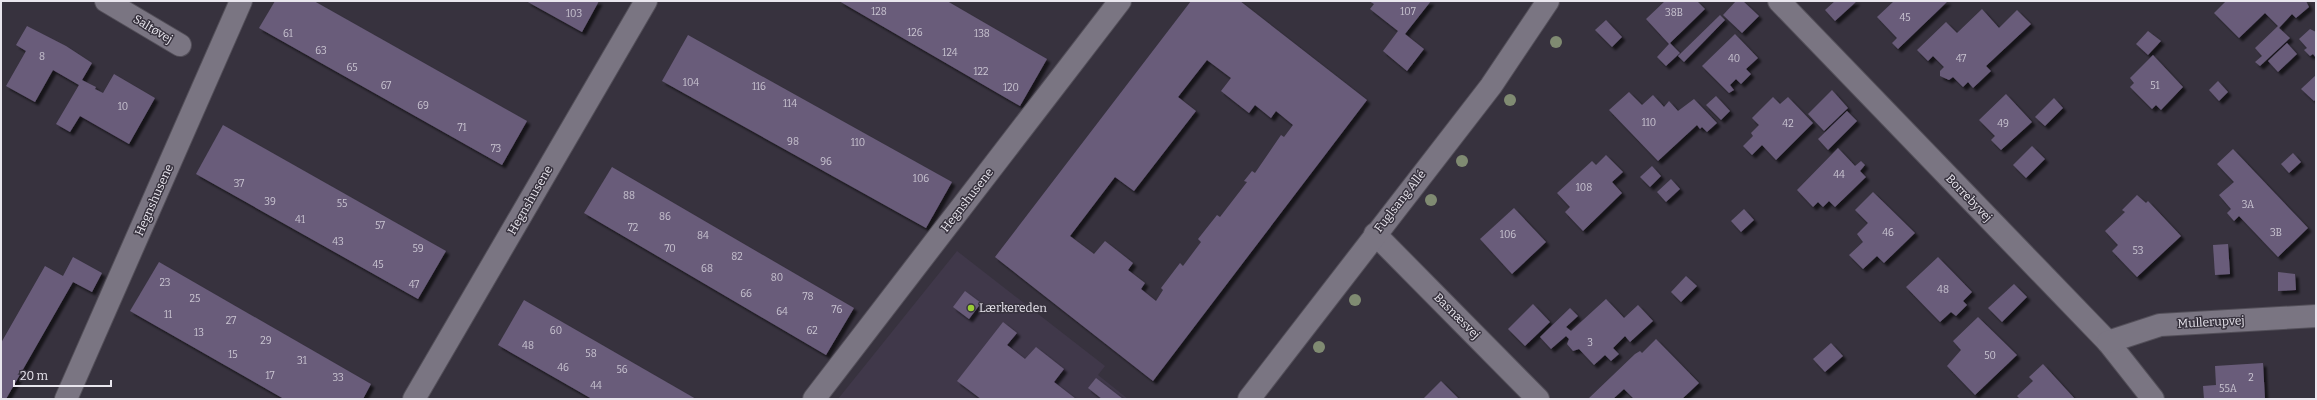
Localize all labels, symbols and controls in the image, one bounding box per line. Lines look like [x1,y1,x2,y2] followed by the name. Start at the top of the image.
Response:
[871,6,887,18] house number: 128
[1400,6,1416,18] house number: 107
[1665,7,1683,19] house number: 38B
[566,8,582,20] house number: 103
[131,12,175,46] street label: Saltøvej
[1899,12,1911,24] house number: 45
[907,27,923,39] house number: 126
[283,28,293,40] house number: 61
[974,28,990,40] house number: 138
[315,45,327,57] house number: 63
[942,47,958,59] house number: 124
[39,51,45,63] house number: 8
[1728,53,1740,65] house number: 40
[1956,53,1966,65] house number: 47
[346,62,358,74] house number: 65
[974,66,988,78] house number: 122
[683,77,699,89] house number: 104
[381,80,391,92] house number: 67
[2150,80,2160,92] house number: 51
[752,81,766,93] house number: 116
[1003,82,1019,94] house number: 120
[783,98,797,110] house number: 114
[417,100,429,112] house number: 69
[118,101,128,113] house number: 10
[1642,117,1656,129] house number: 110
[1782,118,1794,130] house number: 42
[1997,118,2009,130] house number: 49
[457,122,467,134] house number: 71
[787,136,799,148] house number: 98
[851,137,865,149] house number: 110
[491,143,502,155] house number: 73
[820,156,832,168] house number: 96
[132,162,176,238] street label: Hegnshusene
[505,163,555,237] street label: Hegnshusene
[938,165,996,235] street label: Hegnshusene
[1371,167,1429,235] street label: Fuglsang Allé
[1833,169,1845,181] house number: 44
[1943,171,1995,225] street label: Borrebyvej
[913,173,929,185] house number: 106
[234,178,244,190] house number: 37
[1576,182,1592,194] house number: 108
[623,190,635,202] house number: 88
[264,196,276,208] house number: 39
[337,198,347,210] house number: 55
[2242,199,2255,211] house number: 3A
[659,211,671,223] house number: 86
[295,214,305,226] house number: 41
[375,220,385,232] house number: 57
[628,222,638,234] house number: 72
[1882,227,1894,239] house number: 46
[2270,227,2282,239] house number: 3B
[1500,229,1516,241] house number: 106
[697,230,709,242] house number: 84
[332,236,344,248] house number: 43
[412,243,424,255] house number: 59
[664,243,676,255] house number: 70
[2133,245,2144,257] house number: 53
[731,251,743,263] house number: 82
[372,259,384,271] house number: 45
[701,263,713,275] house number: 68
[771,272,783,284] house number: 80
[159,277,171,289] house number: 23
[409,279,419,291] house number: 47
[1937,284,1949,296] house number: 48
[740,288,752,300] house number: 66
[1431,290,1483,342] street label: Basnæsvej
[803,291,813,303] house number: 78
[190,293,200,305] house number: 25
[979,301,1047,315] place label: Lærkereden
[966,303,976,313] marker: Lærkereden
[832,304,843,316] house number: 76
[776,306,788,318] house number: 64
[164,309,172,321] house number: 11
[2177,313,2245,331] street label: Mullerupvej
[226,315,236,327] house number: 27
[550,325,562,337] house number: 60
[806,325,818,337] house number: 62
[194,327,204,339] house number: 13
[260,335,272,347] house number: 29
[1587,337,1593,349] house number: 3
[522,340,534,352] house number: 48
[585,348,597,360] house number: 58
[228,349,238,361] house number: 15
[1984,350,1996,362] house number: 50
[297,355,307,367] house number: 31
[14,362,111,388] scale bar
[557,362,569,374] house number: 46
[616,364,628,376] house number: 56
[20,369,49,383] text: 20 m
[266,370,274,382] house number: 17
[332,372,344,384] house number: 33
[2248,372,2254,384] house number: 2
[590,380,602,392] house number: 44
[2219,383,2238,395] house number: 55A

